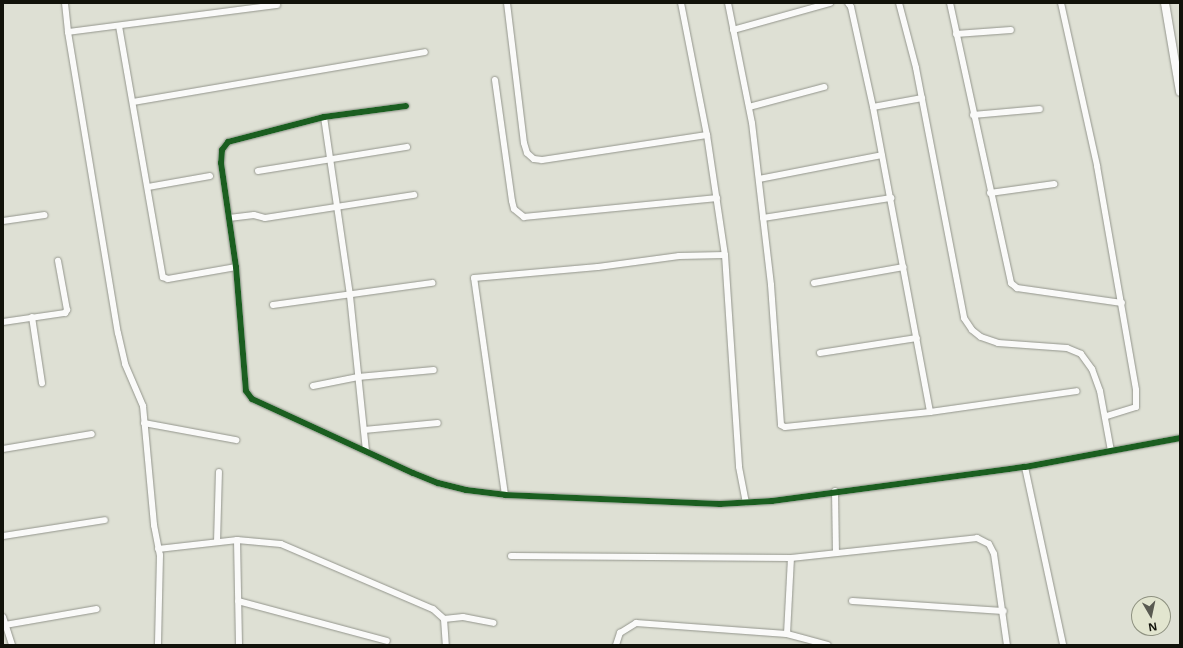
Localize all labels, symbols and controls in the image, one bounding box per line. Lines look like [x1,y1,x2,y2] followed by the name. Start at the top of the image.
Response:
[1131,596,1171,636] north arrow
[1147,619,1158,635] text: N

